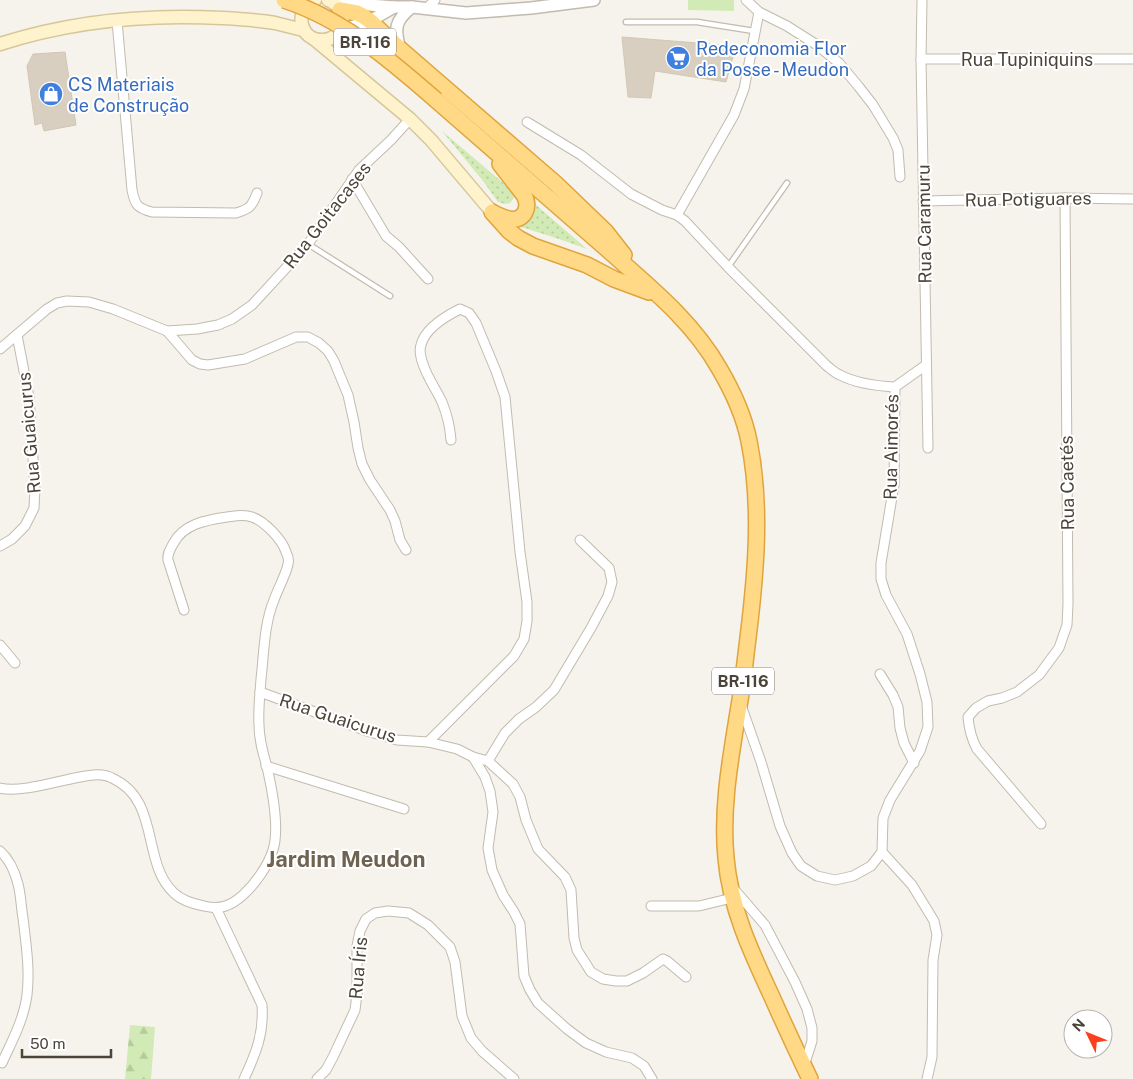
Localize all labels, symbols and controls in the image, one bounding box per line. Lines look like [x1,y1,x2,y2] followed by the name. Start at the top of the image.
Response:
[334,28,396,56] road number: BR-116
[696,38,849,80] place label: Redeconomia Flor da Posse - Meudon
[665,45,691,71] supermarket icon: Redeconomia Flor da Posse - Meudon
[961,49,1093,70] street label: Rua Tupiniquins
[68,74,189,116] place label: CS Materiais de Construção
[38,81,64,107] shop icon: CS Materiais de Construção
[279,158,375,272] street label: Rua Goitacases
[912,164,936,284] street label: Rua Caramuru
[964,187,1092,211] street label: Rua Potiguares
[13,371,45,495] street label: Rua Guaicurus
[880,394,902,500] street label: Rua Aimorés
[1056,435,1078,531] street label: Rua Caetés
[712,668,774,694] road number: BR-116
[277,689,399,747] street label: Rua Guaicurus
[266,846,426,872] district label: Jardim Meudon
[344,936,371,1000] street label: Rua Íris
[1063,1009,1113,1059] north arrow
[1069,1016,1088,1035] text: N
[22,1026,111,1058] scale bar
[30,1035,65,1052] text: 50 m

